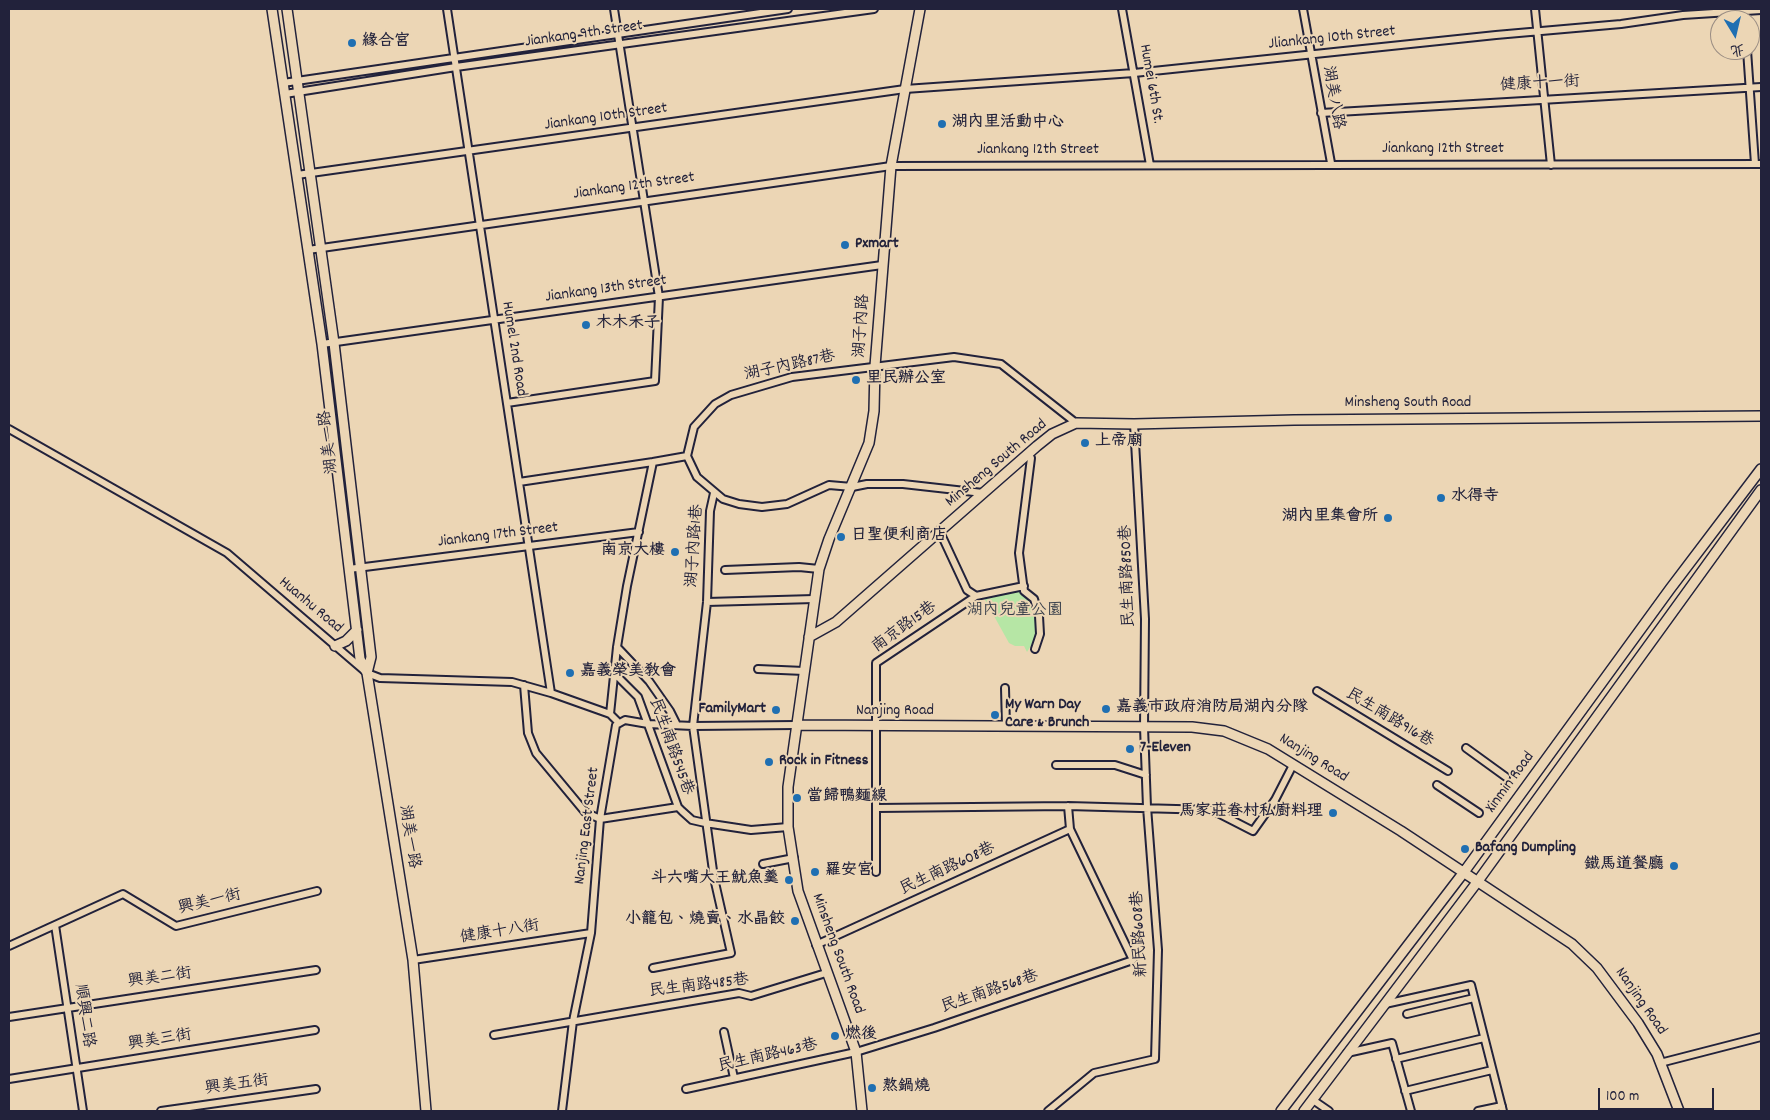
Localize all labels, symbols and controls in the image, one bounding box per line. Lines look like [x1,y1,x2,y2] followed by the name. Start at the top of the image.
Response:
[1710,10,1760,60] north arrow
[524,17,644,53] street label: Jiankang 9th Street
[1268,23,1396,55] street label: Jliankang 10th Street
[362,33,410,53] place label: 緣合宮
[346,37,358,49] marker: 緣合宮
[1729,38,1746,60] text: 北
[1134,43,1166,125] street label: Humei 6th St.
[1317,65,1347,131] street label: 湖美八路
[1500,73,1580,97] street label: 健康十一街
[543,100,669,136] street label: Jiankang 10th Street
[952,114,1064,134] place label: 湖內里活動中心
[936,118,948,130] marker: 湖內里活動中心
[1382,140,1504,160] street label: Jiankang 12th Street
[977,141,1099,161] street label: Jiankang 12th Street
[572,169,696,205] street label: Jiankang 12th Street
[855,235,899,255] place label: Pxmart
[839,239,851,251] marker: Pxmart
[544,272,668,308] street label: Jiankang 13th Street
[851,293,875,359] street label: 湖子內路
[496,300,530,398] street label: Humel 2nd Road
[596,315,660,335] place label: 木木禾子
[580,319,592,331] marker: 木木禾子
[743,348,837,386] street label: 湖子內路87巷
[866,370,946,390] place label: 里民辦公室
[850,374,862,386] marker: 里民辦公室
[1345,394,1471,414] street label: Minsheng South Road
[317,409,343,475] street label: 湖美一路
[942,416,1052,512] street label: Minsheng South Road
[1095,433,1143,453] place label: 上帝廟
[1079,437,1091,449] marker: 上帝廟
[1451,488,1499,508] place label: 水得寺
[1435,492,1447,504] marker: 水得寺
[684,504,708,588] street label: 湖子內路1巷
[1282,508,1378,528] place label: 湖內里集會所
[1382,512,1394,524] marker: 湖內里集會所
[437,519,559,553] street label: Jiankang 17th Street
[1118,524,1140,628] street label: 民生南路850巷
[851,527,947,547] place label: 日聖便利商店
[835,531,847,543] marker: 日聖便利商店
[601,542,665,562] place label: 南京大樓
[669,546,681,558] marker: 南京大樓
[274,574,346,638] street label: Huanhu Road
[869,598,941,658] street label: 南京路15巷
[967,602,1063,622] park label: 湖內兒童公園
[580,663,676,683] place label: 嘉義榮美教會
[564,667,576,679] marker: 嘉義榮美教會
[1342,685,1436,753] street label: 民生南路916巷
[644,696,696,798] street label: 民生南路545巷
[1005,696,1089,734] place label: My Warn Day Care & Brunch
[1116,699,1308,719] place label: 嘉義市政府消防局湖內分隊
[698,700,766,720] place label: FamilyMart
[856,702,934,722] street label: Nanjing Road
[1100,703,1112,715] marker: 嘉義市政府消防局湖內分隊
[770,704,782,716] marker: FamilyMart
[989,709,1001,721] marker: My Warn Day Care & Brunch
[1275,730,1351,788] street label: Nanjing Road
[1140,739,1191,759] place label: 7-Eleven
[1124,743,1136,755] marker: 7-Eleven
[1482,749,1540,817] street label: Xinmin Road
[779,752,868,772] place label: Rock in Fitness
[763,756,775,768] marker: Rock in Fitness
[571,766,605,886] street label: Nanjing East Street
[807,788,887,808] place label: 當歸鴨麵線
[791,792,803,804] marker: 當歸鴨麵線
[1179,803,1323,823] place label: 馬家莊眷村私廚料理
[394,804,422,870] street label: 湖美一路
[1327,807,1339,819] marker: 馬家莊眷村私廚料理
[1475,839,1576,859] place label: Bafang Dumpling
[897,840,999,900] street label: 民生南路608巷
[1459,843,1471,855] marker: Bafang Dumpling
[1584,856,1664,876] place label: 鐵馬道餐廳
[1668,860,1680,872] marker: 鐵馬道餐廳
[825,862,873,882] place label: 羅安宮
[809,866,821,878] marker: 羅安宮
[651,870,779,890] place label: 斗六嘴大王魷魚羹
[783,874,795,886] marker: 斗六嘴大王魷魚羹
[177,886,243,920] street label: 興美一街
[1129,890,1153,978] street label: 新民路608巷
[806,891,868,1017] street label: Minsheng South Road
[625,911,785,931] place label: 小籠包、燒賣、水晶餃
[789,915,801,927] marker: 小籠包、燒賣、水晶餃
[459,917,541,949] street label: 健康十八街
[127,965,193,993] street label: 興美二街
[1610,965,1670,1039] street label: Nanjing Road
[939,967,1041,1019] street label: 民生南路568巷
[648,971,750,1003] street label: 民生南路485巷
[69,983,97,1049] street label: 順興二路
[845,1026,877,1046] place label: 燃後
[127,1027,193,1055] street label: 興美三街
[829,1030,841,1042] marker: 燃後
[716,1036,820,1078] street label: 民生南路463巷
[204,1072,270,1100] street label: 興美五街
[882,1078,930,1098] place label: 熬鍋燒
[1600,1078,1716,1110] scale bar
[866,1082,878,1094] marker: 熬鍋燒
[1606,1086,1639,1108] text: 100 m

